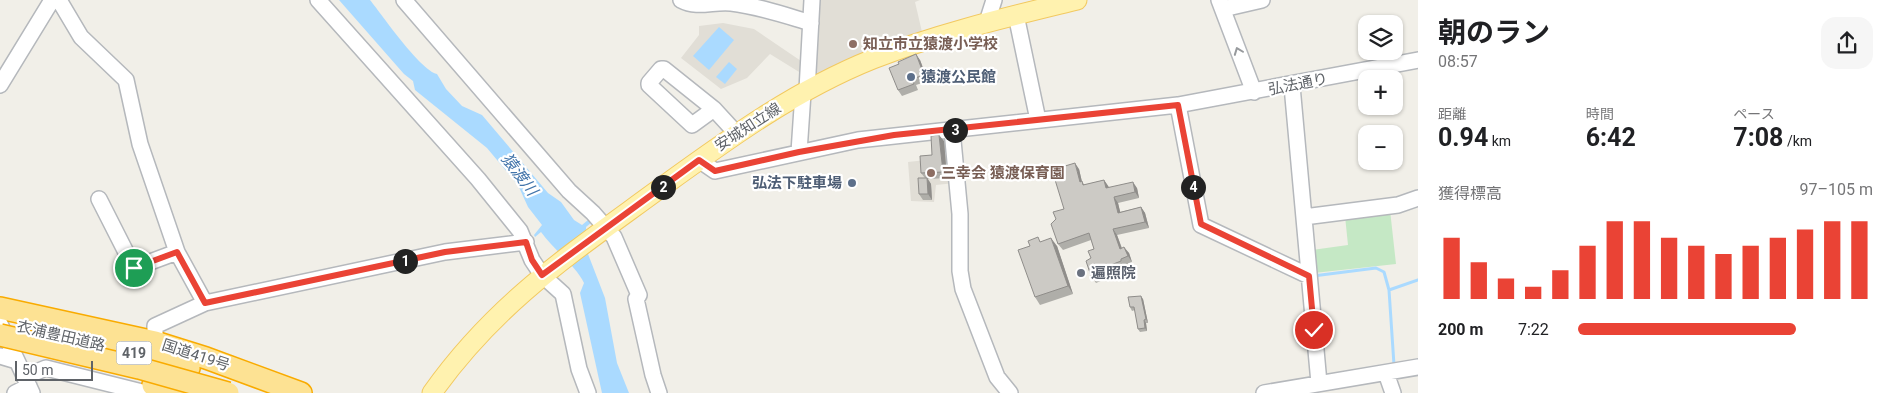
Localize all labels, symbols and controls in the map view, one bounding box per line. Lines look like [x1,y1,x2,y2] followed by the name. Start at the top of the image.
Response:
[1358,15,1403,170] map controls
[1358,15,1403,60] button: layers
[1438,16,1550,49] text: 朝のラン
[1821,17,1873,69] button: share
[863,35,998,53] place label: 知立市立猿渡小学校
[847,38,859,50] marker: 知立市立猿渡小学校
[1234,47,1245,56] one-way arrow
[1438,52,1478,71] text: 08:57
[921,68,996,86] place label: 猿渡公民館
[1267,69,1329,99] street label: 弘法通り
[1358,70,1403,115] button: +
[905,71,917,83] marker: 猿渡公民館
[712,99,784,155] street label: 安城知立線
[1438,106,1466,122] text: 距離
[1586,106,1614,122] text: 時間
[1733,106,1775,122] text: ペース
[942,118,968,142] pin: 3
[951,122,960,138] text: 3
[1438,123,1488,152] text: 0.94
[1586,123,1636,152] text: 6:42
[1733,123,1783,152] text: 7:08
[1358,125,1403,170] button: −
[1488,133,1511,149] text: km
[1783,133,1812,149] text: /km
[498,149,543,201] water label: 猿渡川
[941,164,1065,182] place label: 三幸会 猿渡保育園
[925,167,937,179] marker: 三幸会 猿渡保育園
[650,174,676,200] pin: 2
[752,174,842,192] place label: 弘法下駐車場
[1180,174,1206,200] pin: 4
[846,177,858,189] marker: 弘法下駐車場
[659,179,668,195] text: 2
[1189,179,1198,195] text: 4
[1800,180,1873,199] text: 97–105 m
[1438,184,1502,203] text: 獲得標高
[113,247,155,289] pin
[392,248,418,274] pin: 1
[401,253,410,269] text: 1
[120,254,148,282] icon: arrive
[1091,264,1136,282] place label: 遍照院
[1075,267,1087,279] marker: 遍照院
[1293,309,1335,351] pin
[1300,316,1328,344] icon: check
[15,317,107,355] street label: 衣浦豊田道路
[1438,320,1483,339] text: 200 m
[1518,320,1549,339] text: 7:22
[160,336,232,374] street label: 国道419号
[116,342,152,364] road number: 419
[15,358,92,381] scale bar
[22,362,54,378] text: 50 m

